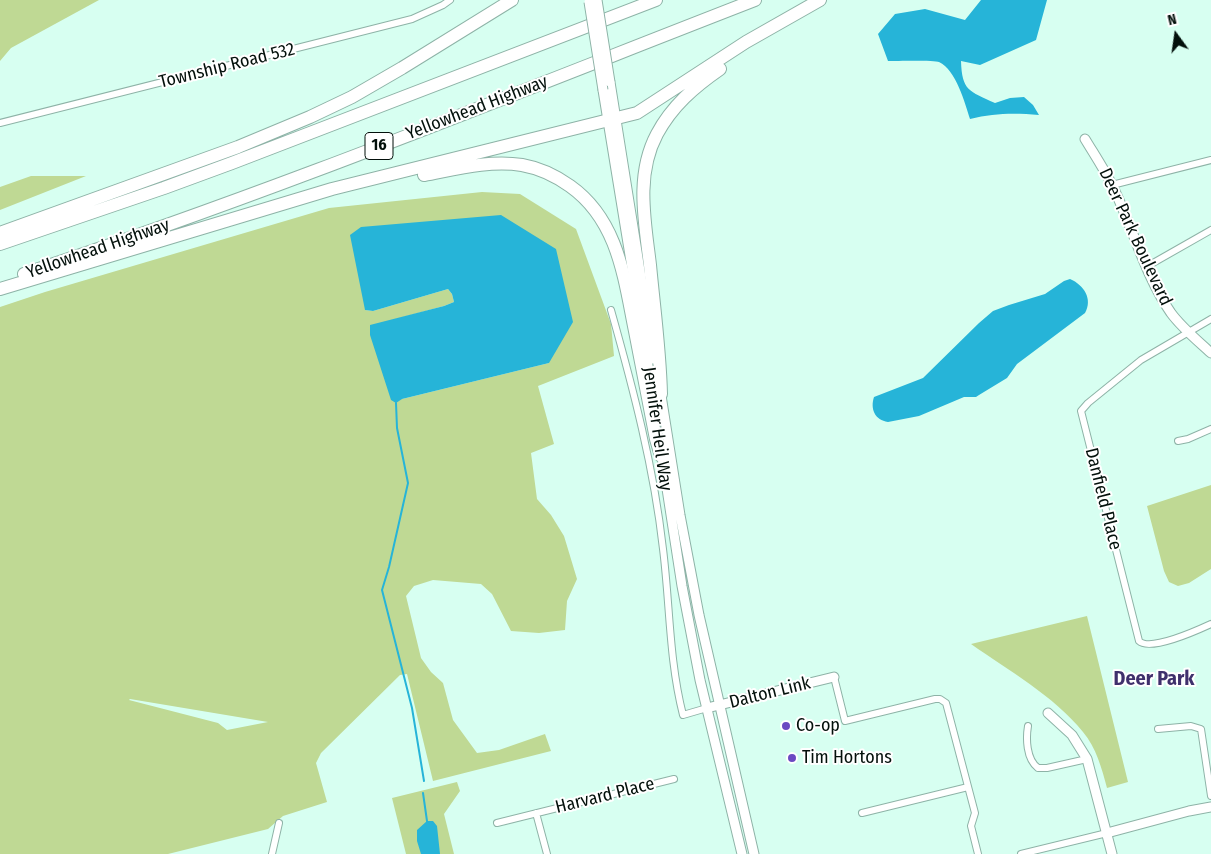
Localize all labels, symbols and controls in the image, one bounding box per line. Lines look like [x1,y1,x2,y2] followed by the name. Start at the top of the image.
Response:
[1151,10,1201,60] north arrow
[1166,11,1178,29] text: N
[157,39,297,93] street label: Township Road 532
[403,71,551,145] street label: Yellowhead Highway
[365,132,393,160] road number: 16
[1094,165,1176,309] street label: Deer Park Boulevard
[24,214,172,284] street label: Yellowhead Highway
[638,366,676,492] street label: Jennifer Heil Way
[1080,446,1126,552] street label: Danfield Place
[1113,667,1195,691] district label: Deer Park
[727,672,813,714] street label: Dalton Link
[796,715,840,737] place label: Co-op
[780,720,792,732] marker: Co-op
[802,747,892,769] place label: Tim Hortons
[786,752,798,764] marker: Tim Hortons
[553,773,657,819] street label: Harvard Place

